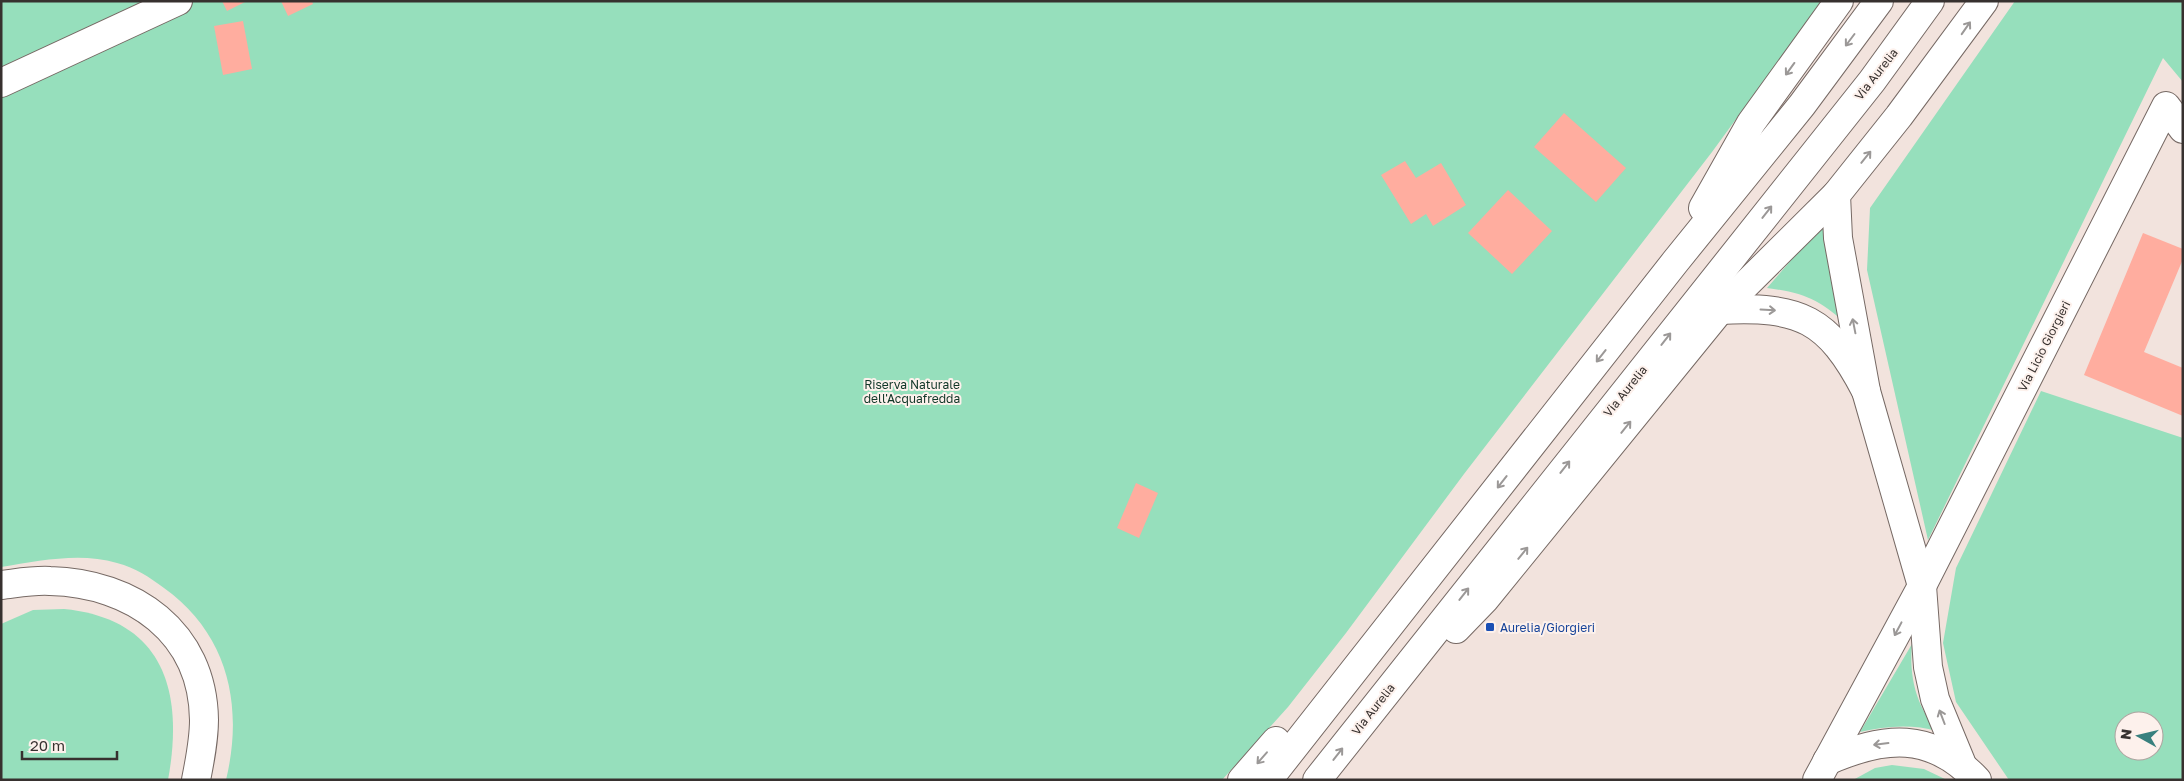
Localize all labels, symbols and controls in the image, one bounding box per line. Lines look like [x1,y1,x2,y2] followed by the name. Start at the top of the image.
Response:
[1961,21,1971,35] one-way arrow
[1844,33,1855,47] one-way arrow
[1851,45,1901,103] street label: Via Aurelia
[1784,62,1795,75] one-way arrow
[1861,150,1872,163] one-way arrow
[1762,206,1773,219] one-way arrow
[2015,298,2073,394] street label: Via Licio Giorgieri
[1760,305,1776,314] one-way arrow
[1848,318,1858,334] one-way arrow
[1661,333,1672,346] one-way arrow
[1596,349,1607,362] one-way arrow
[1600,362,1650,420] street label: Via Aurelia
[864,377,960,406] park label: Riserva Naturale dell'Acquafredda
[1620,420,1631,433] one-way arrow
[1560,460,1571,473] one-way arrow
[1496,475,1507,488] one-way arrow
[1518,546,1529,559] one-way arrow
[1459,588,1470,601] one-way arrow
[1500,620,1595,635] place label: Aurelia/Giorgieri
[1484,621,1496,633] marker: Aurelia/Giorgieri
[1893,621,1903,636] one-way arrow
[1348,680,1398,738] street label: Via Aurelia
[1937,710,1947,725] one-way arrow
[2114,711,2164,761] north arrow
[22,728,118,760] scale bar
[2116,728,2135,741] text: N
[30,736,65,754] text: 20 m
[1873,739,1889,749] one-way arrow
[1332,748,1343,761] one-way arrow
[1256,751,1267,764] one-way arrow

